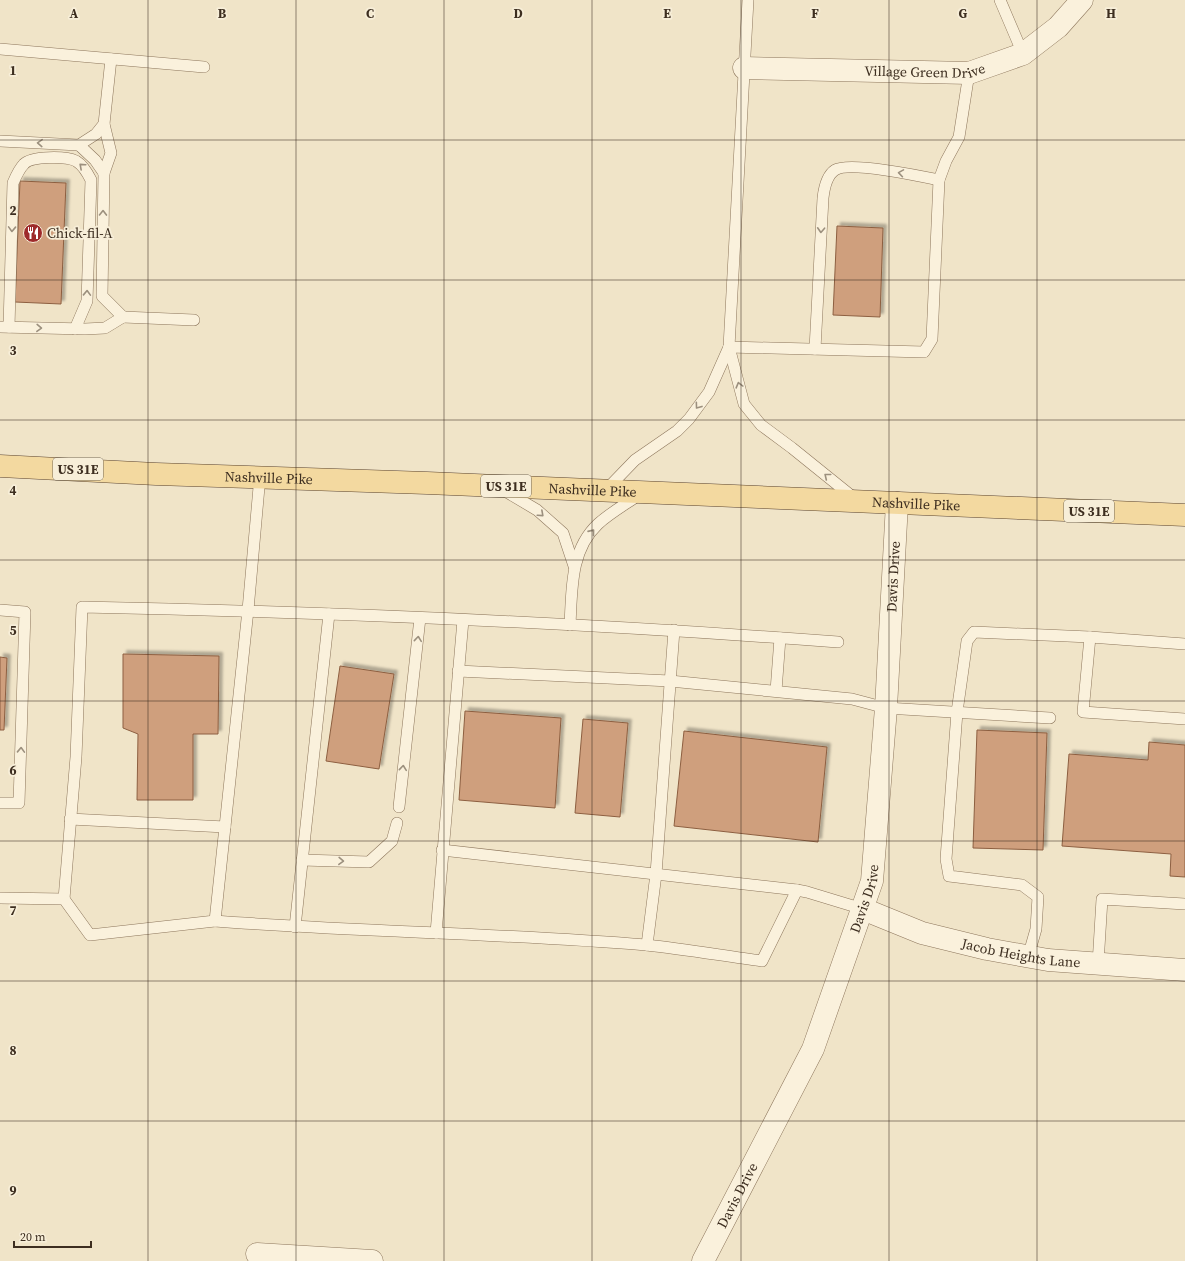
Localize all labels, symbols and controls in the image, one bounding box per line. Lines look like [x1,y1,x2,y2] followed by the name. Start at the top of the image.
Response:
[70,5,79,22] text: A
[218,5,227,22] text: B
[366,5,374,22] text: C
[513,5,523,22] text: D
[663,5,671,22] text: E
[811,5,819,22] text: F
[959,5,968,22] text: G
[1106,5,1116,22] text: H
[864,58,988,83] street label: Village Green Drive
[9,62,17,79] text: 1
[37,139,43,148] one-way arrow
[79,164,86,171] one-way arrow
[898,169,904,178] one-way arrow
[9,202,17,219] text: 2
[99,210,107,216] one-way arrow
[22,222,44,244] restaurant icon: Chick-fil-A
[47,223,113,243] place label: Chick-fil-A
[7,226,16,232] one-way arrow
[817,227,826,233] one-way arrow
[83,290,92,296] one-way arrow
[36,324,42,332] one-way arrow
[9,342,17,359] text: 3
[735,381,744,388] one-way arrow
[696,402,703,409] one-way arrow
[53,458,103,480] road number: US 31E
[224,466,313,489] street label: Nashville Pike
[824,474,831,481] one-way arrow
[481,475,531,497] road number: US 31E
[548,478,637,502] street label: Nashville Pike
[9,482,17,499] text: 4
[872,492,961,516] street label: Nashville Pike
[1064,500,1114,522] road number: US 31E
[537,509,544,516] one-way arrow
[587,529,594,536] one-way arrow
[881,541,905,613] street label: Davis Drive
[9,622,17,639] text: 5
[413,636,422,642] one-way arrow
[16,747,25,753] one-way arrow
[9,762,17,779] text: 6
[398,765,407,771] one-way arrow
[338,857,344,865] one-way arrow
[845,864,883,936] street label: Davis Drive
[9,902,17,919] text: 7
[959,933,1081,972] street label: Jacob Heights Lane
[9,1042,17,1059] text: 8
[712,1159,762,1232] street label: Davis Drive
[9,1182,17,1199] text: 9
[14,1223,91,1249] scale bar
[20,1229,46,1245] text: 20 m

